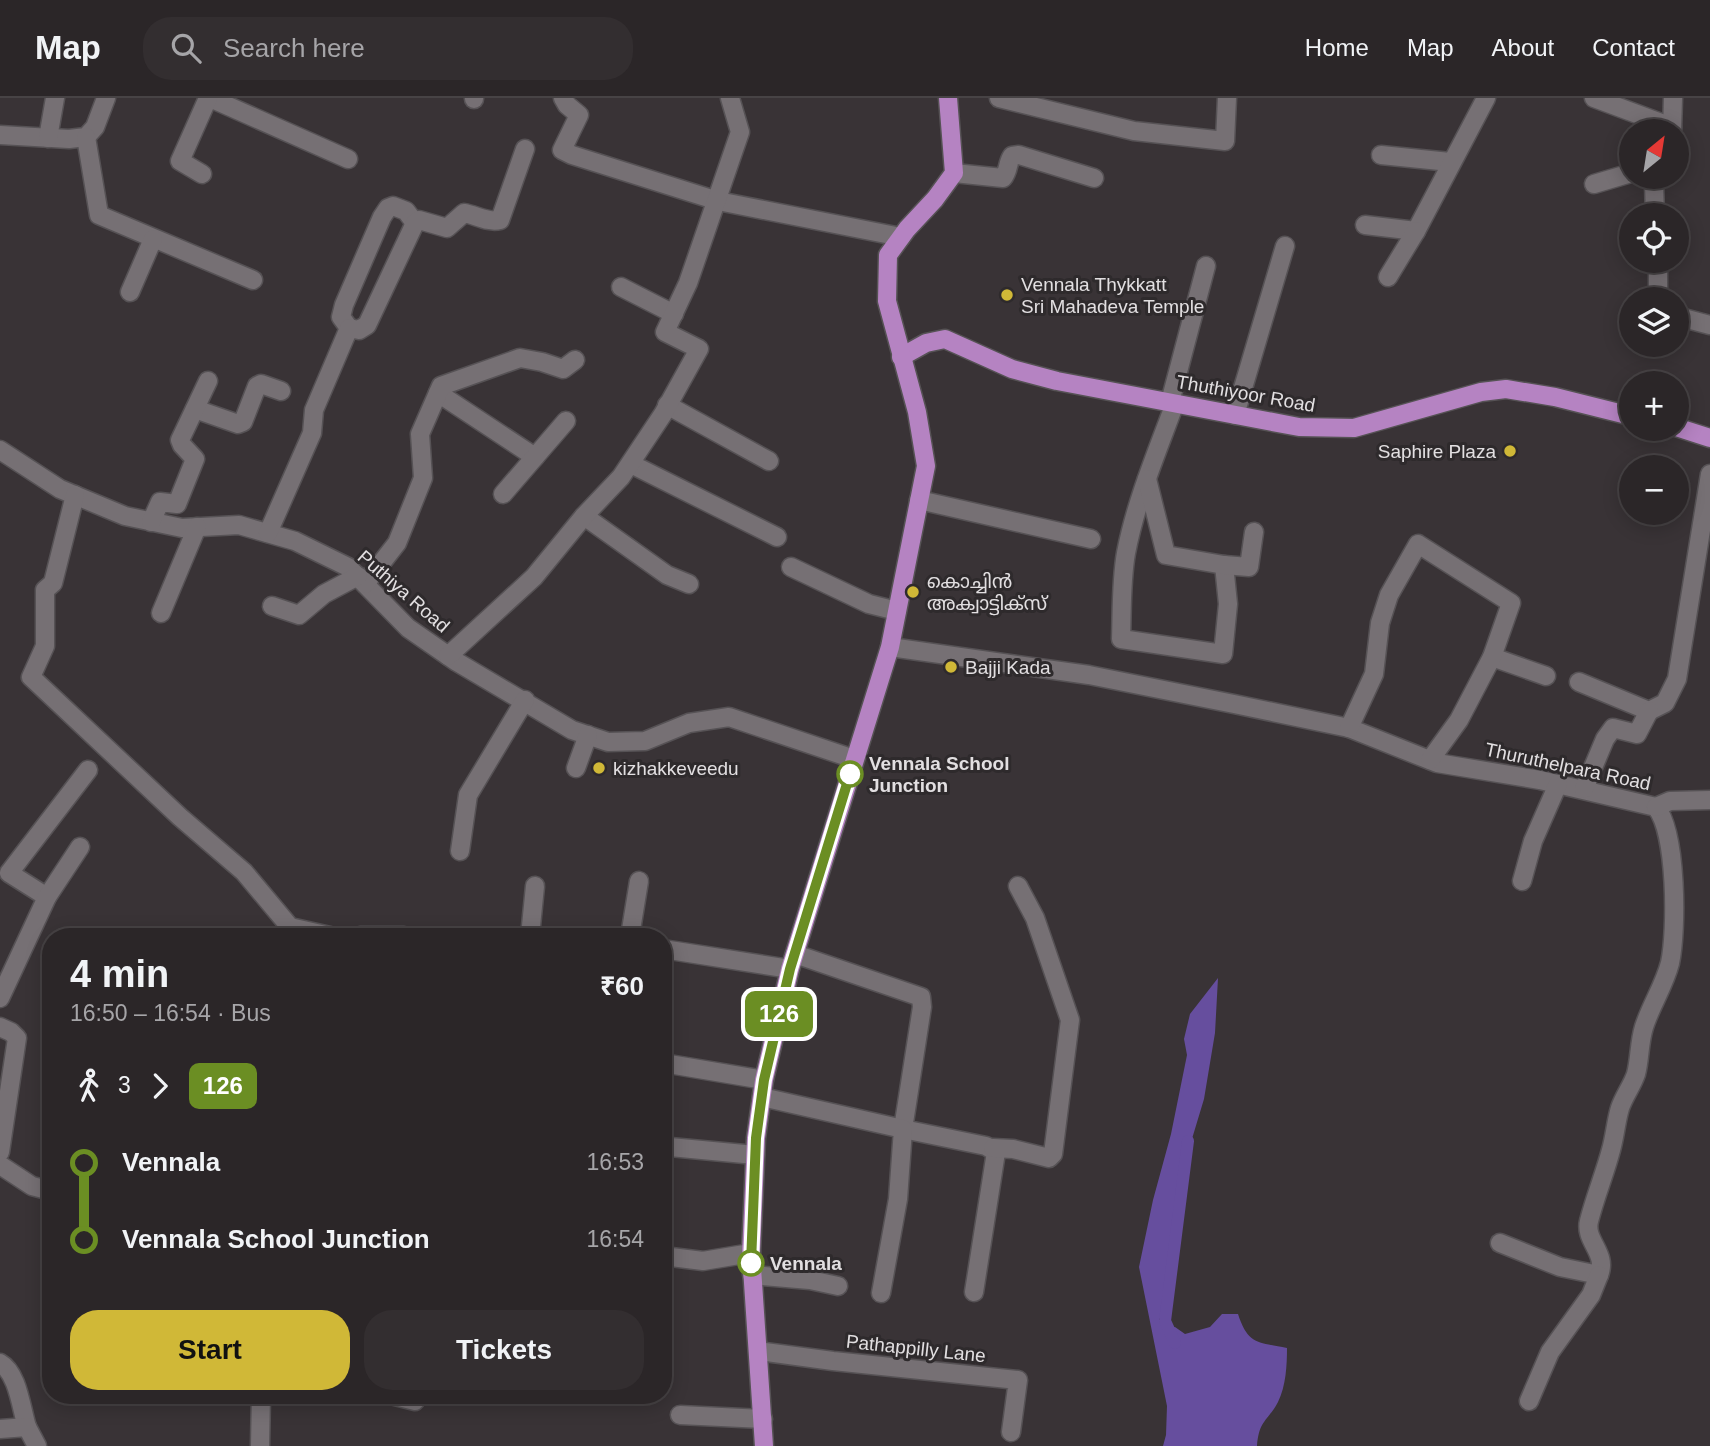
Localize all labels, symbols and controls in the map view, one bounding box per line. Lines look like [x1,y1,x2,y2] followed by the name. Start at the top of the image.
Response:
[143,17,633,80] search box
[35,29,101,66] text: Map
[167,29,205,67] icon: search
[223,33,365,63] text: Search here
[1305,34,1369,61] text: Home
[1407,34,1454,61] text: Map
[1492,34,1554,61] text: About
[1592,34,1675,61] text: Contact
[1619,119,1689,189] north arrow
[1619,119,1689,525] map controls
[1619,203,1689,273] button: locate
[1021,274,1204,317] place label: Vennala Thykkatt Sri Mahadeva Temple
[999,287,1015,303] marker: Vennala Thykkatt Sri Mahadeva Temple
[1619,287,1689,357] button: layers
[1175,371,1317,416] street label: Thuthiyoor Road
[1619,371,1689,441] button: +
[1378,441,1496,462] place label: Saphire Plaza
[1502,443,1518,459] marker: Saphire Plaza
[1619,455,1689,525] button: −
[354,546,454,637] street label: Puthiya Road
[927,571,1049,616] place label: കൊച്ചിൻ അക്വാട്ടിക്സ്
[905,584,921,600] marker: കൊച്ചിൻ അക്വാട്ടിക്സ്
[965,657,1051,678] place label: Bajji Kada
[943,659,959,675] marker: Bajji Kada
[1483,739,1653,794] street label: Thuruthelpara Road
[869,753,1009,796] place label: Vennala School Junction
[613,758,739,779] place label: kizhakkeveedu
[591,760,607,776] marker: kizhakkeveedu
[837,761,863,787] marker: Vennala School Junction
[70,953,169,995] text: 4 min
[600,971,644,1001] text: ₹60
[739,991,819,1037] line badge: 126
[70,1000,271,1026] text: 16:50 – 16:54 · Bus
[759,1000,799,1027] text: 126
[70,1067,108,1105] icon: walk
[141,1067,179,1105] icon: forward
[118,1072,131,1098] text: 3
[203,1072,243,1099] text: 126
[122,1147,220,1177] text: Vennala
[586,1149,644,1175] text: 16:53
[122,1224,430,1254] text: Vennala School Junction
[586,1226,644,1252] text: 16:54
[738,1250,764,1276] marker: Vennala
[770,1253,842,1274] place label: Vennala
[70,1310,350,1390] button: Start
[364,1310,644,1390] button: Tickets
[845,1331,987,1366] street label: Pathappilly Lane

